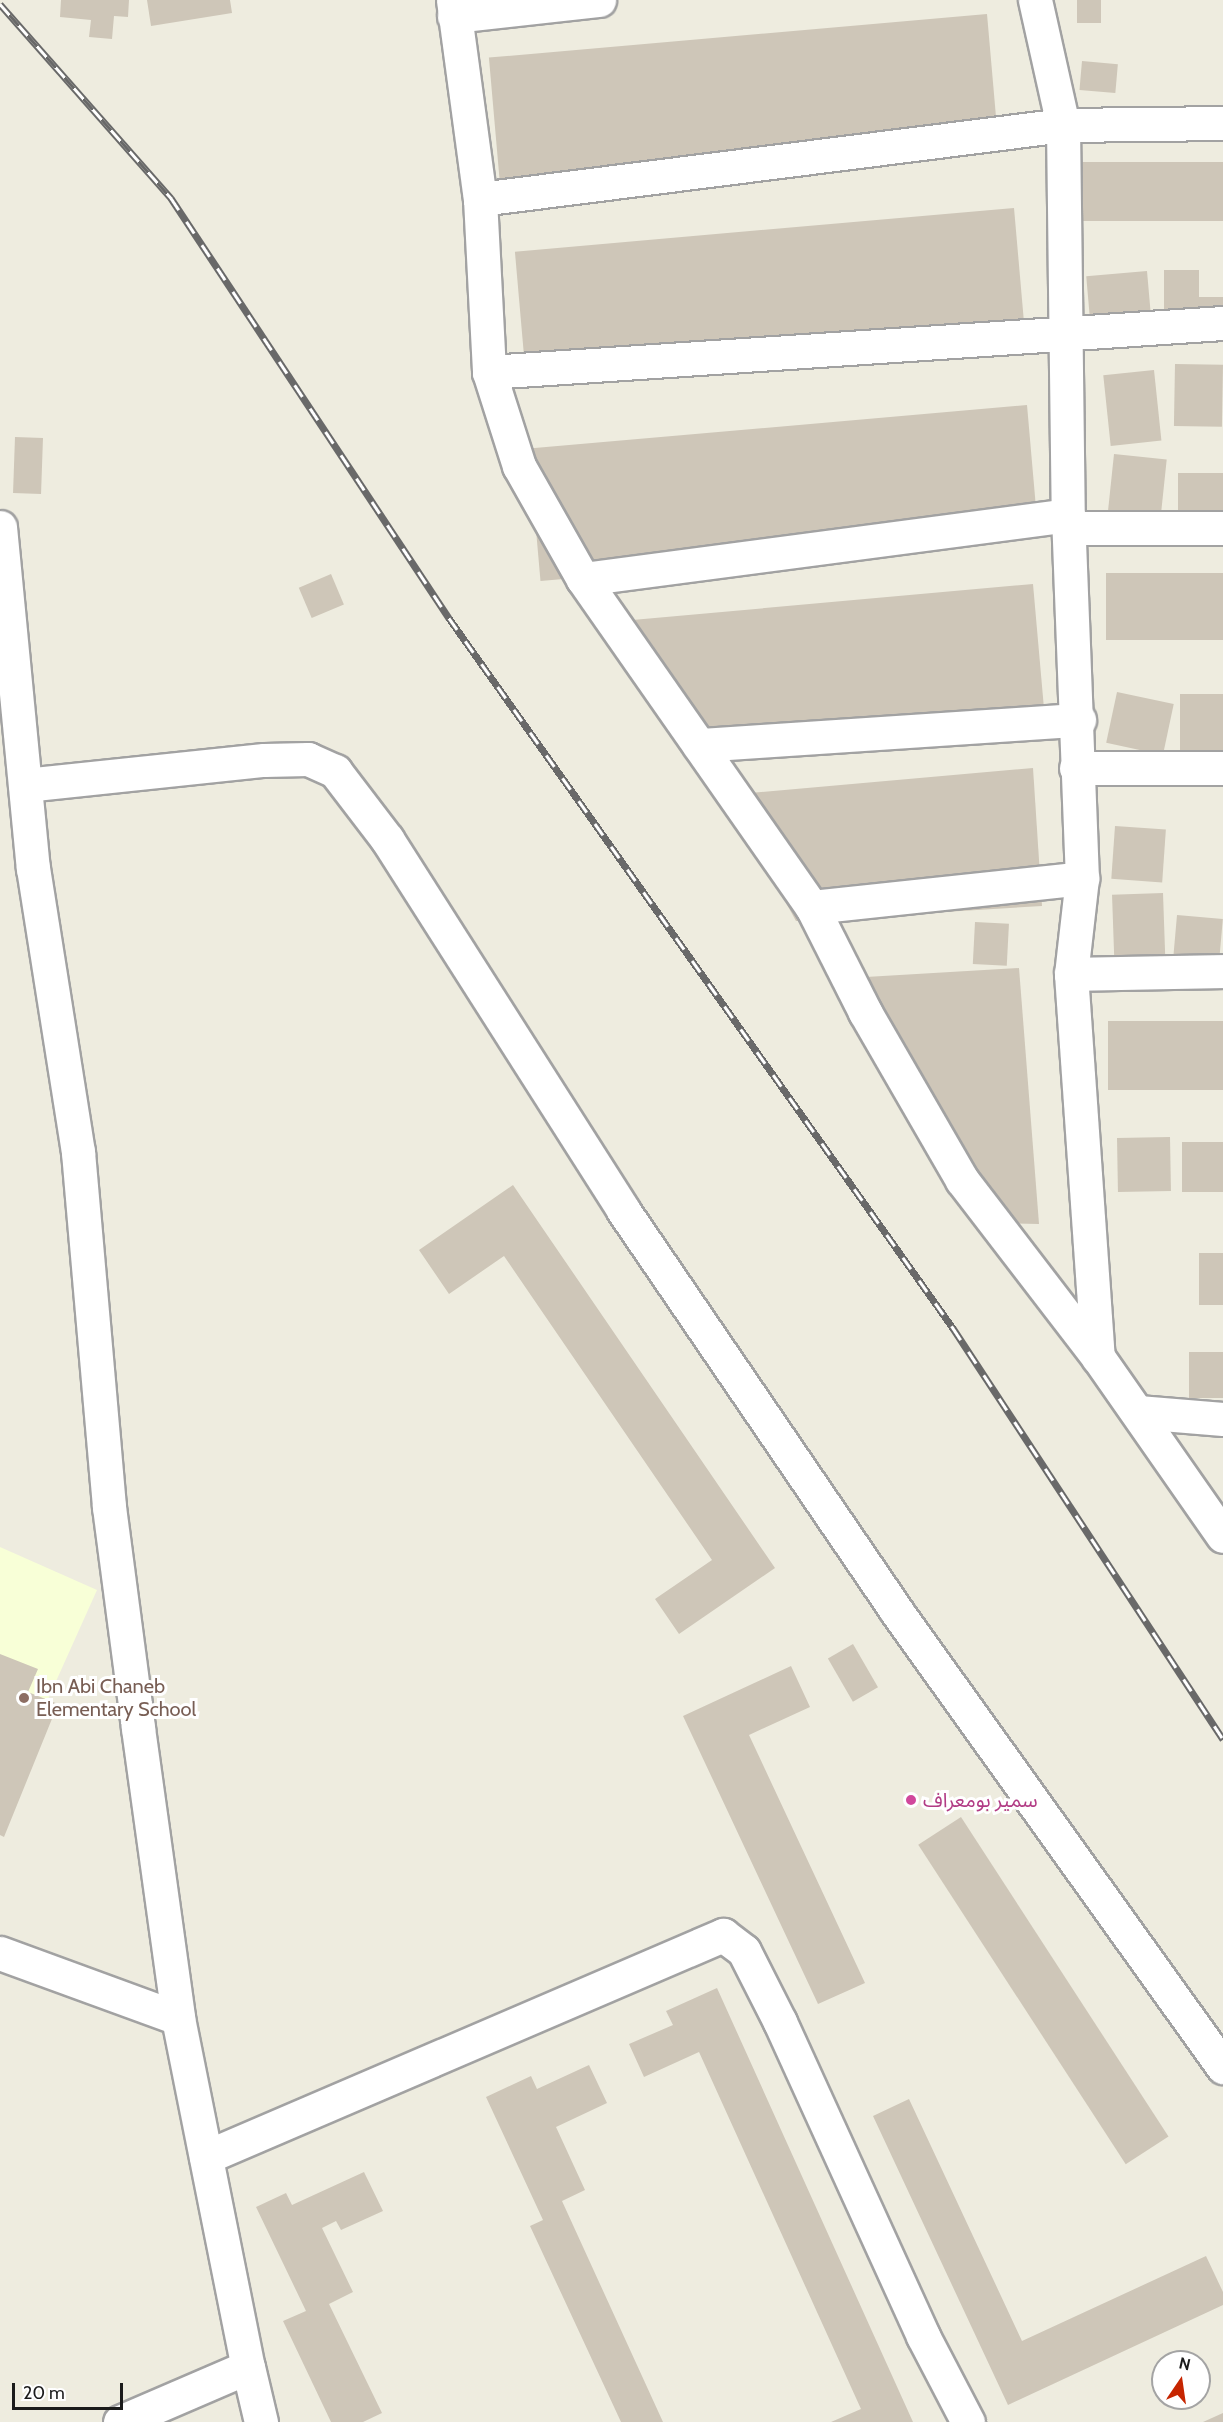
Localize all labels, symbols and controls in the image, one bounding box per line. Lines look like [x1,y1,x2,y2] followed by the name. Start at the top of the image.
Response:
[36,1674,196,1721] place label: Ibn Abi Chaneb Elementary School
[17,1691,31,1705] marker: Ibn Abi Chaneb Elementary School
[923,1788,1038,1812] place label: سمير بومعراف
[904,1793,918,1807] marker: سمير بومعراف
[1151,2350,1211,2410] north arrow
[1177,2353,1192,2374] text: N
[15,2371,126,2409] scale bar
[23,2382,65,2404] text: 20 m

